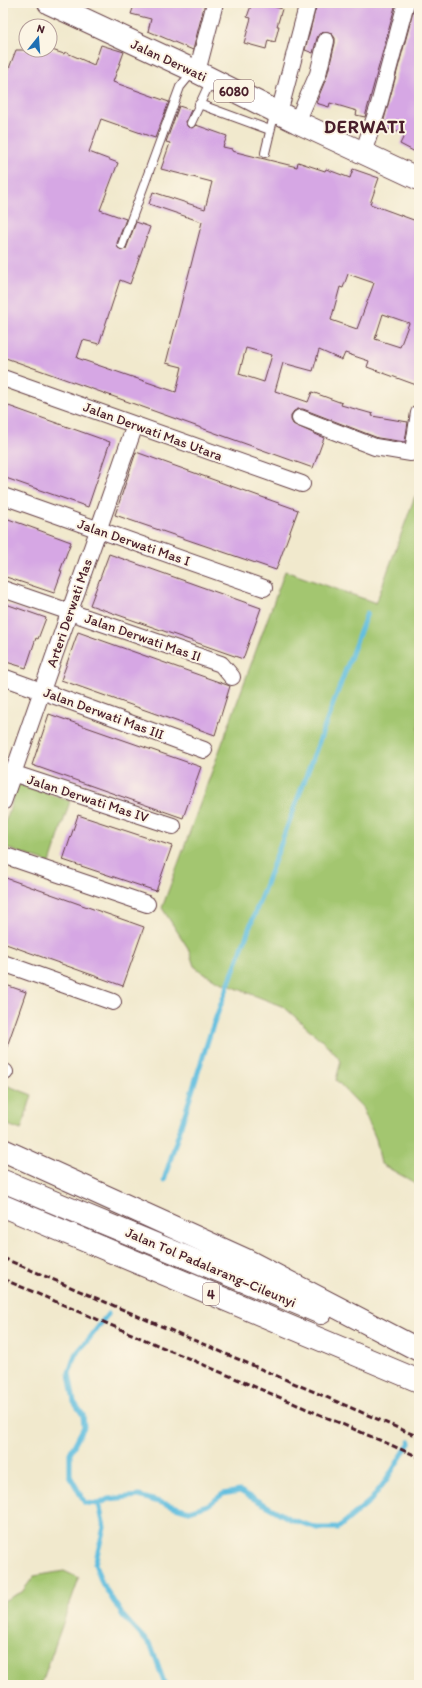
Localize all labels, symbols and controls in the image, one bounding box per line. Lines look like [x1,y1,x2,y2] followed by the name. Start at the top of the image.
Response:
[18,18,58,58] north arrow
[35,22,46,36] text: N
[128,35,210,85] street label: Jalan Derwati
[214,80,254,102] road number: 6080
[324,116,406,138] district label: DERWATI
[81,398,225,465] street label: Jalan Derwati Mas Utara
[75,515,192,570] street label: Jalan Derwati Mas I
[43,557,96,670] street label: Arteri Derwati Mas
[82,610,203,665] street label: Jalan Derwati Mas II
[41,684,166,743] street label: Jalan Derwati Mas III
[25,771,151,826] street label: Jalan Derwati Mas IV
[123,1224,299,1311] street label: Jalan Tol Padalarang–Cileunyi
[203,1283,219,1305] road number: 4

